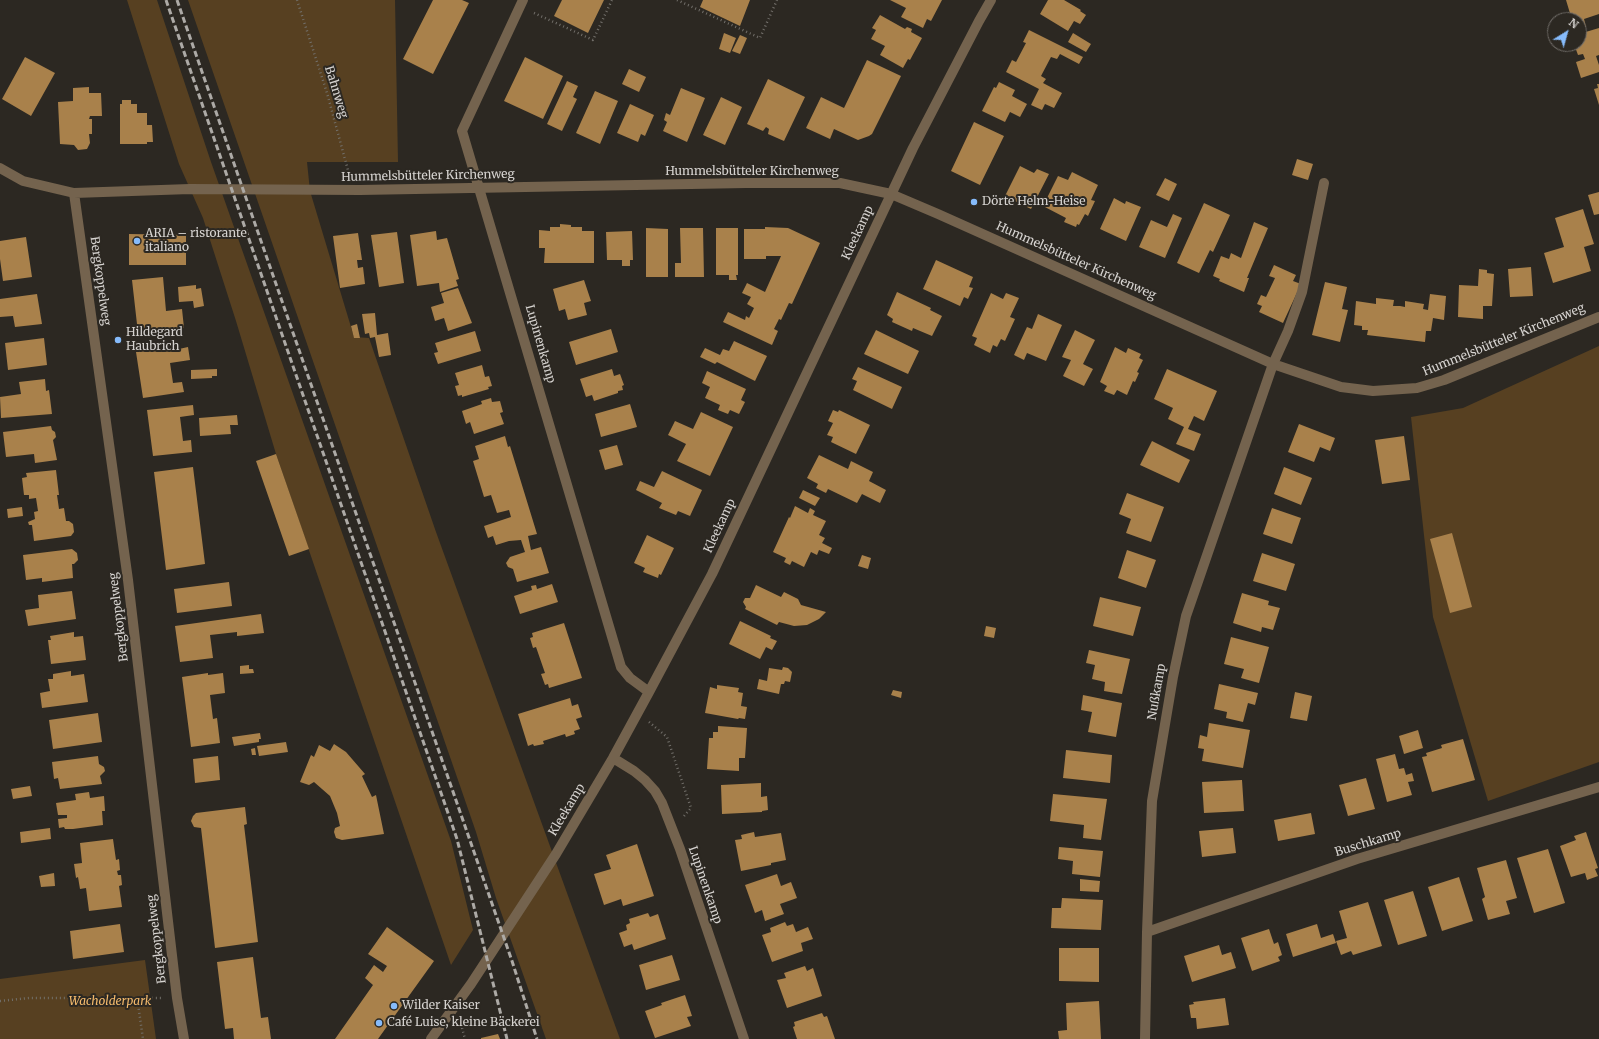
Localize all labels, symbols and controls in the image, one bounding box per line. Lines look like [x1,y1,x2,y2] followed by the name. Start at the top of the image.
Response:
[1547,12,1587,52] north arrow
[1566,15,1581,31] text: N
[321,64,351,120] street label: Bahnweg
[665,165,839,179] street label: Hummelsbütteler Kirchenweg
[341,167,515,185] street label: Hummelsbütteler Kirchenweg
[982,195,1086,209] place label: Dörte Helm-Heise
[969,197,979,207] marker: Dörte Helm-Heise
[839,204,877,262] street label: Kleekamp
[994,219,1158,303] street label: Hummelsbütteler Kirchenweg
[145,227,247,255] place label: ARIA – ristorante italiano
[87,236,113,326] street label: Bergkoppelweg
[132,236,142,246] marker: ARIA – ristorante italiano
[1421,301,1587,379] street label: Hummelsbütteler Kirchenweg
[522,303,558,385] street label: Lupinenkamp
[126,326,183,354] place label: Hildegard Haubrich
[113,335,123,345] marker: Hildegard Haubrich
[701,497,739,555] street label: Kleekamp
[106,572,132,662] street label: Bergkoppelweg
[1145,663,1169,721] street label: Nußkamp
[546,781,588,839] street label: Kleekamp
[1333,826,1403,860] street label: Buschkamp
[685,844,725,926] street label: Lupinenkamp
[144,894,170,984] street label: Bergkoppelweg
[69,995,151,1009] park label: Wacholderpark
[402,999,480,1013] place label: Wilder Kaiser
[389,1001,399,1011] marker: Wilder Kaiser
[387,1016,540,1030] place label: Café Luise, kleine Bäckerei
[374,1018,384,1028] marker: Café Luise, kleine Bäckerei

